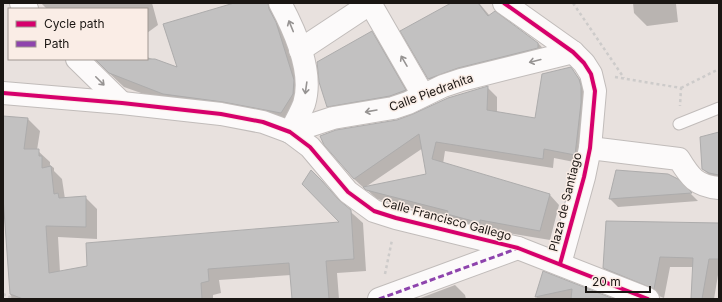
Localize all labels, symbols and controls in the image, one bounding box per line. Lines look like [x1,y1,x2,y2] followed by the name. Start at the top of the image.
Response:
[8,8,148,60] legend
[44,16,105,31] text: Cycle path
[286,21,294,33] one-way arrow
[44,36,69,51] text: Path
[399,55,407,67] one-way arrow
[529,58,542,65] one-way arrow
[387,70,475,114] street label: Calle Piedrahíta
[95,76,105,86] one-way arrow
[302,81,310,94] one-way arrow
[365,108,378,116] one-way arrow
[545,151,585,253] street label: Plaza de Santiago
[381,194,513,244] street label: Calle Francisco Gallego
[586,268,650,294] scale bar
[592,274,621,289] text: 20 m

